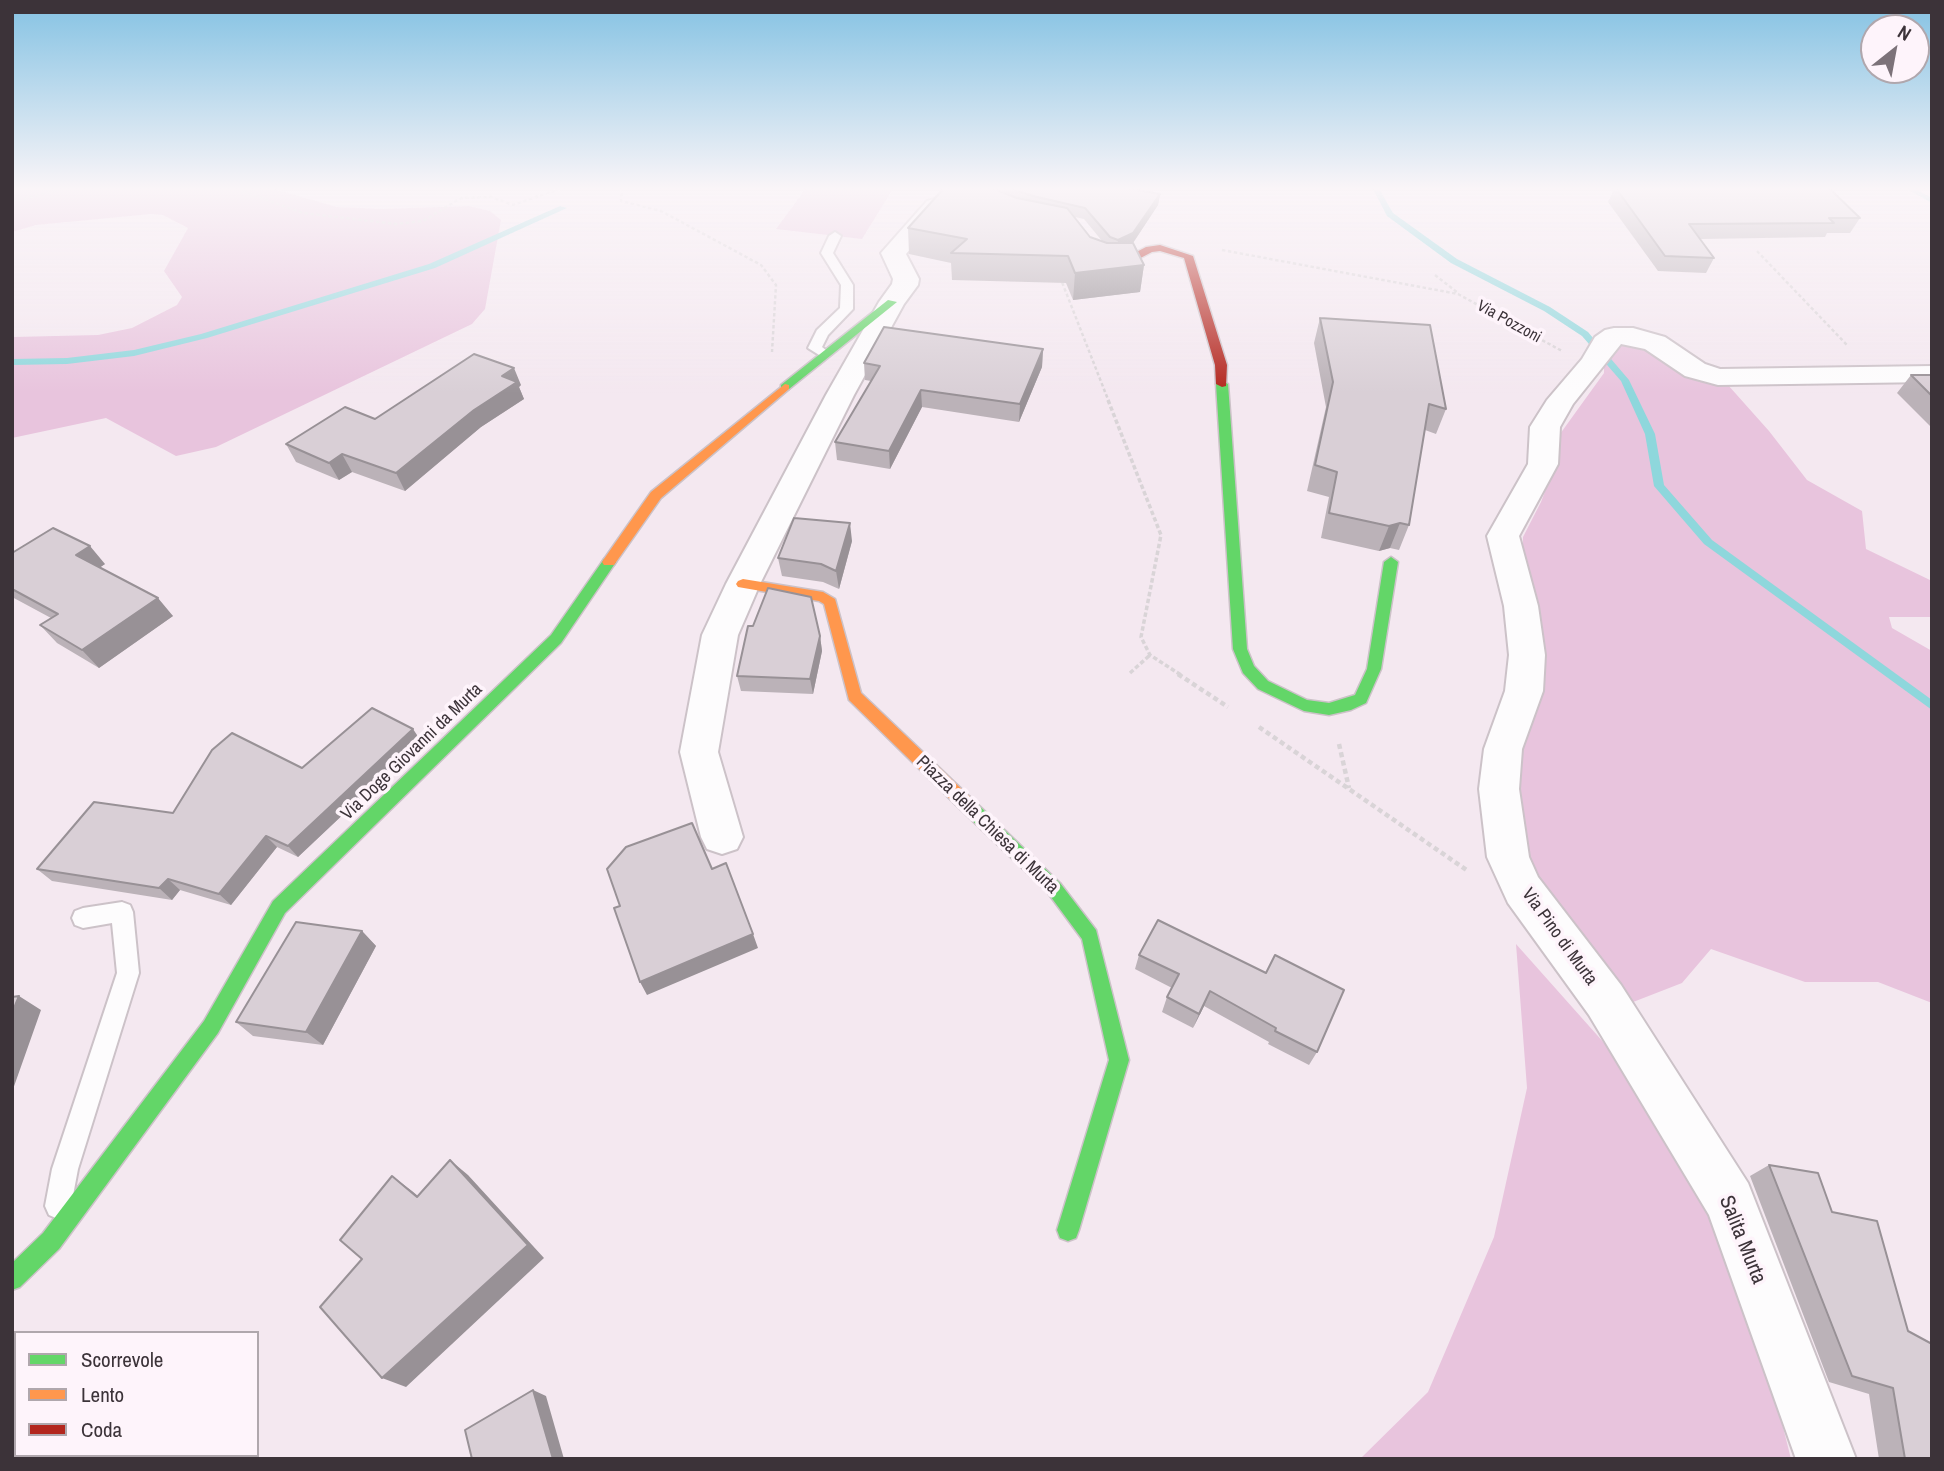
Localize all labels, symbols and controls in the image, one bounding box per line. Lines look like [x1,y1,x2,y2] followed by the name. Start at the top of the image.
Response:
[1860,14,1930,84] north arrow
[1893,19,1916,47] text: N
[1474,297,1544,347] street label: Via Pozzoni
[337,679,487,825] street label: Via Doge Giovanni da Murta
[911,751,1063,899] street label: Piazza della Chiesa di Murta
[1517,884,1601,990] street label: Via Pino di Murta
[1713,1192,1771,1288] street label: Salita Murta
[14,1331,259,1457] legend
[81,1345,163,1374] text: Scorrevole
[81,1380,124,1409] text: Lento
[81,1415,122,1444] text: Coda

